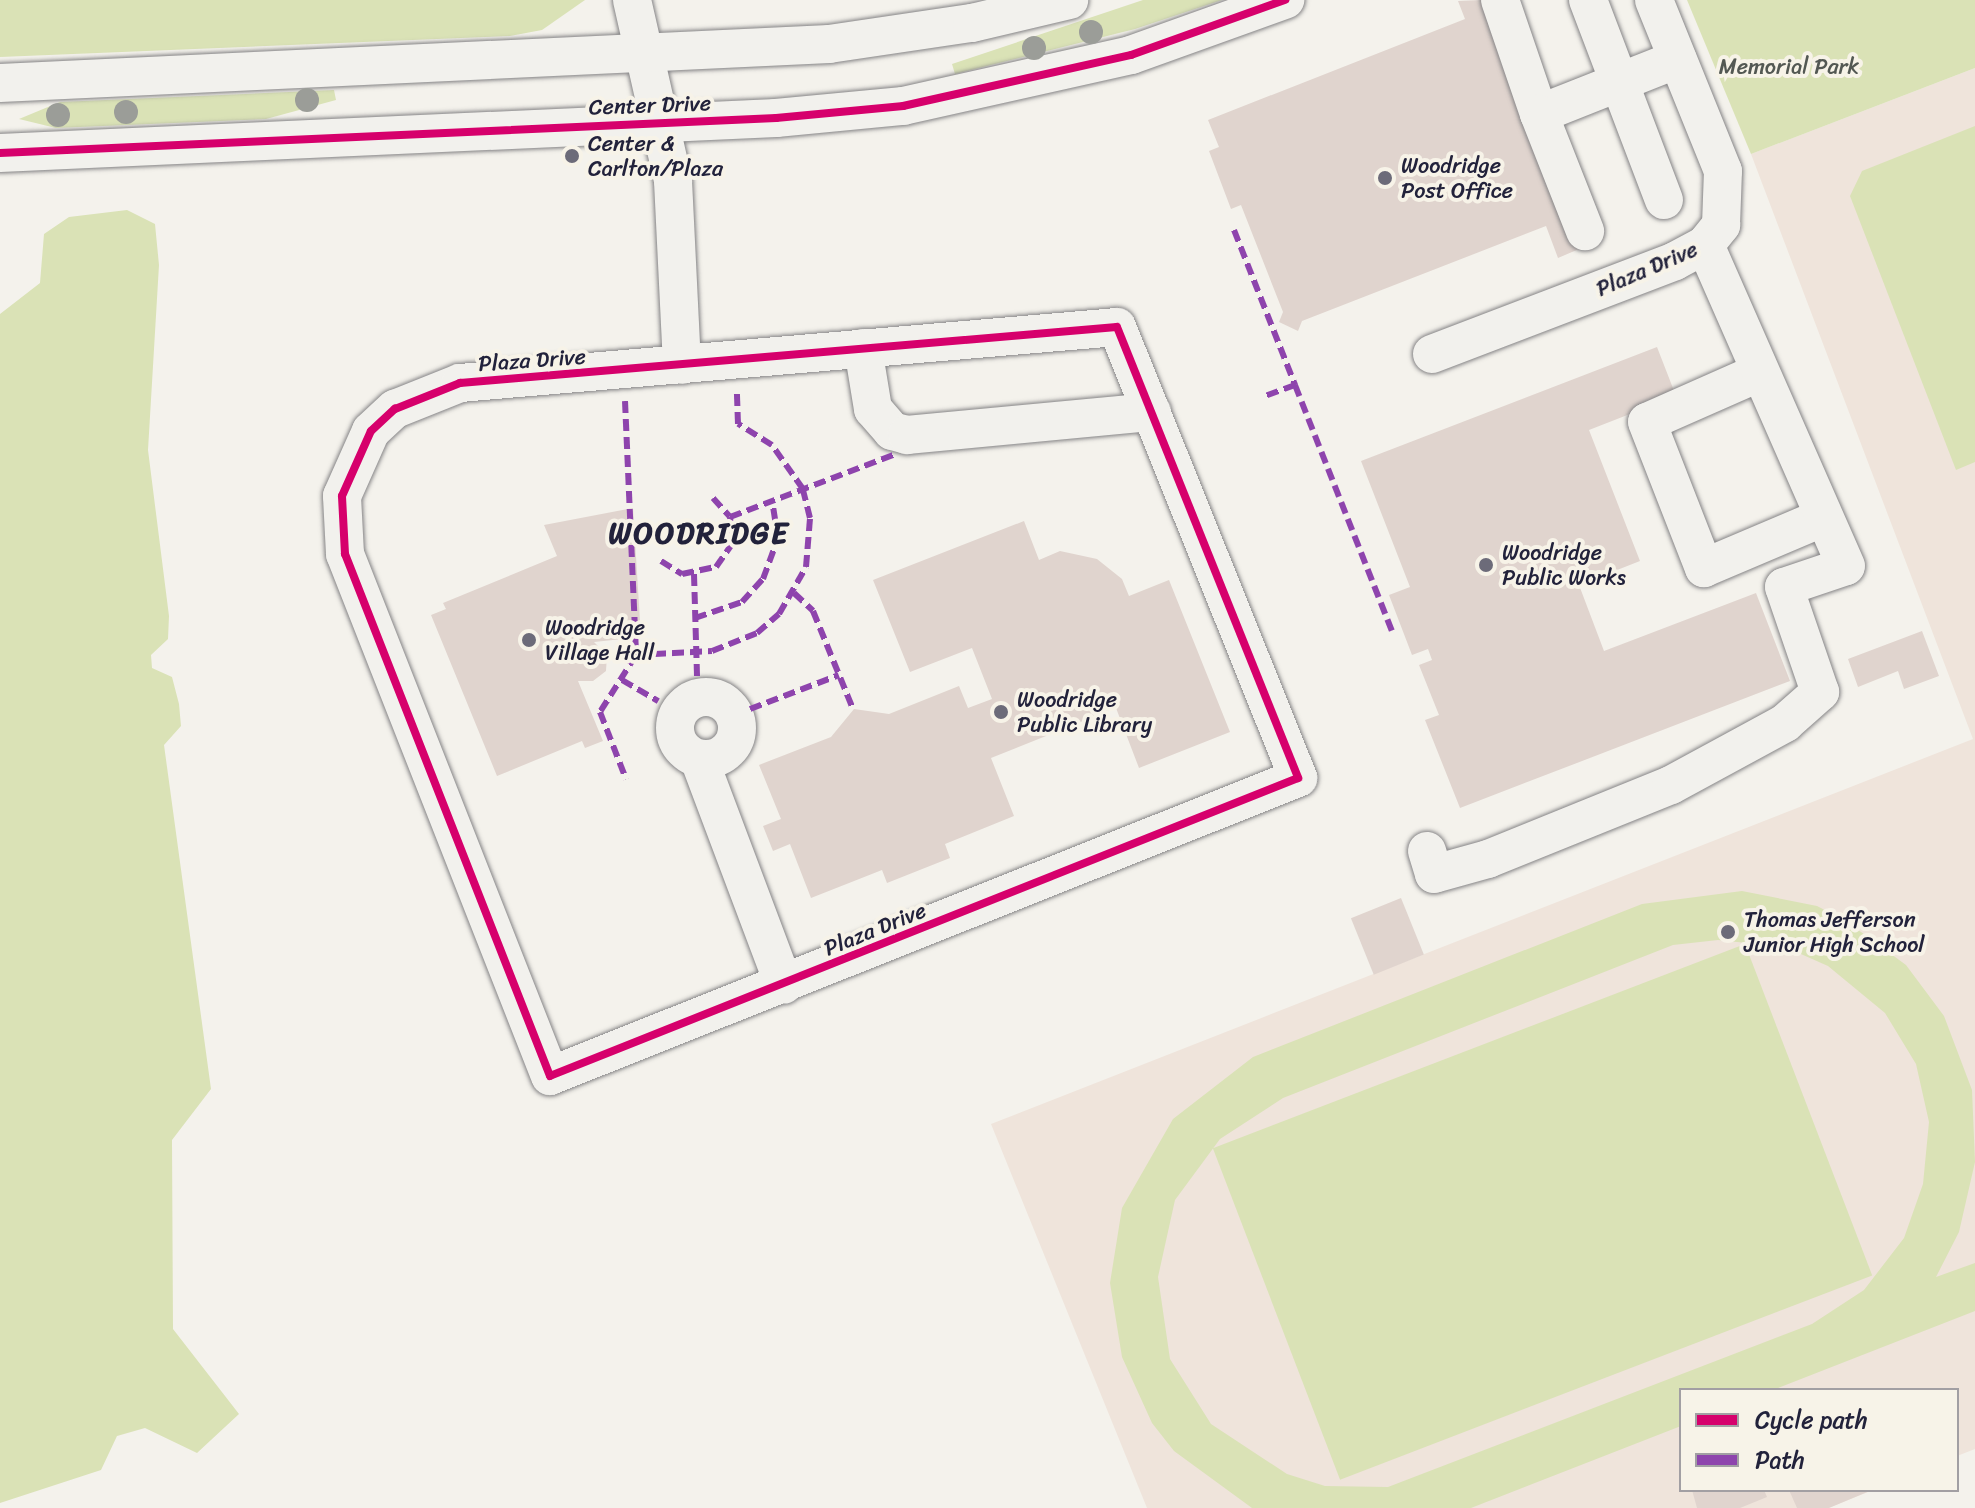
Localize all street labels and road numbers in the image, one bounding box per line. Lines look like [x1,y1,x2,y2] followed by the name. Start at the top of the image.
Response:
[588,90,712,120] street label: Center Drive
[1592,236,1702,302] street label: Plaza Drive
[477,343,587,377] street label: Plaza Drive
[820,897,930,961] street label: Plaza Drive

